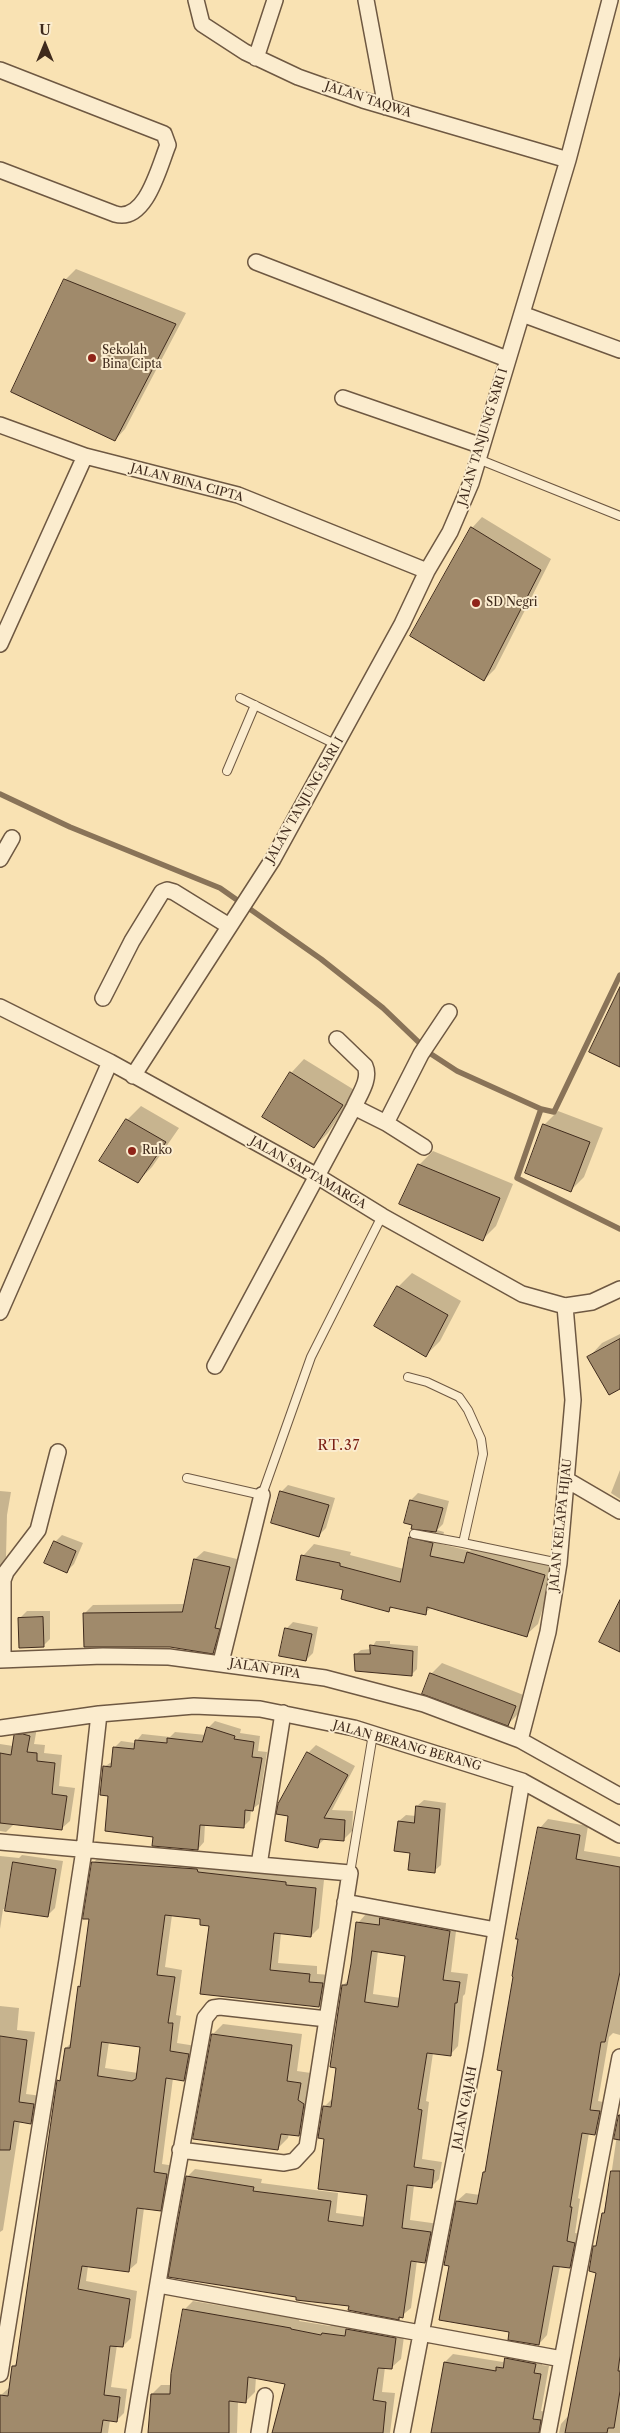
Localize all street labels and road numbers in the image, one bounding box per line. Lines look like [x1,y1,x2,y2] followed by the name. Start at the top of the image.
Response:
[323,79,413,121] street label: JALAN TAQWA
[455,366,511,508] street label: JALAN TANJUNG SARI I
[129,461,245,505] street label: JALAN BINA CIPTA
[263,734,347,866] street label: JALAN TANJUNG SARI I
[247,1134,369,1212] street label: JALAN SAPTAMARGA
[547,1458,575,1592] street label: JALAN KELAPA HIJAU
[229,1656,301,1682] street label: JALAN PIPA
[331,1718,483,1774] street label: JALAN BERANG BERANG
[450,2065,480,2151] street label: JALAN GAJAH

